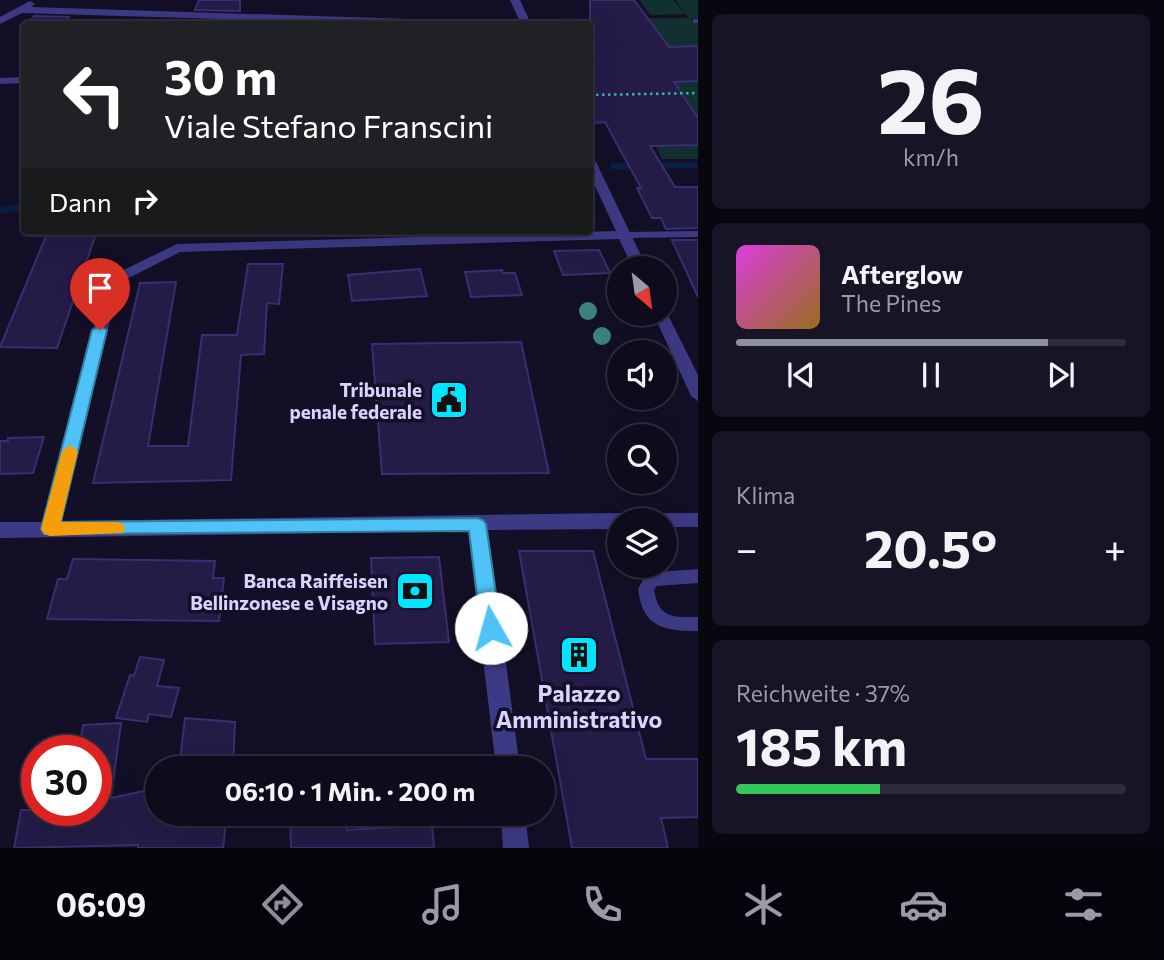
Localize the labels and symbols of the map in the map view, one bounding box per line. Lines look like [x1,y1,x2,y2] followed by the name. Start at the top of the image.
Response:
[607,256,677,326] north arrow
[70,258,130,330] pin
[290,378,422,423] place label: Tribunale penale federale
[428,379,470,421] public building icon: Tribunale penale federale
[190,569,388,614] place label: Banca Raiffeisen Bellinzonese e Visagno
[394,570,436,612] bank icon: Banca Raiffeisen Bellinzonese e Visagno
[454,591,528,665] position arrow
[558,634,600,676] building icon: Palazzo Amministrativo
[496,679,662,733] place label: Palazzo Amministrativo
[21,735,112,826] speed limit sign: 30

